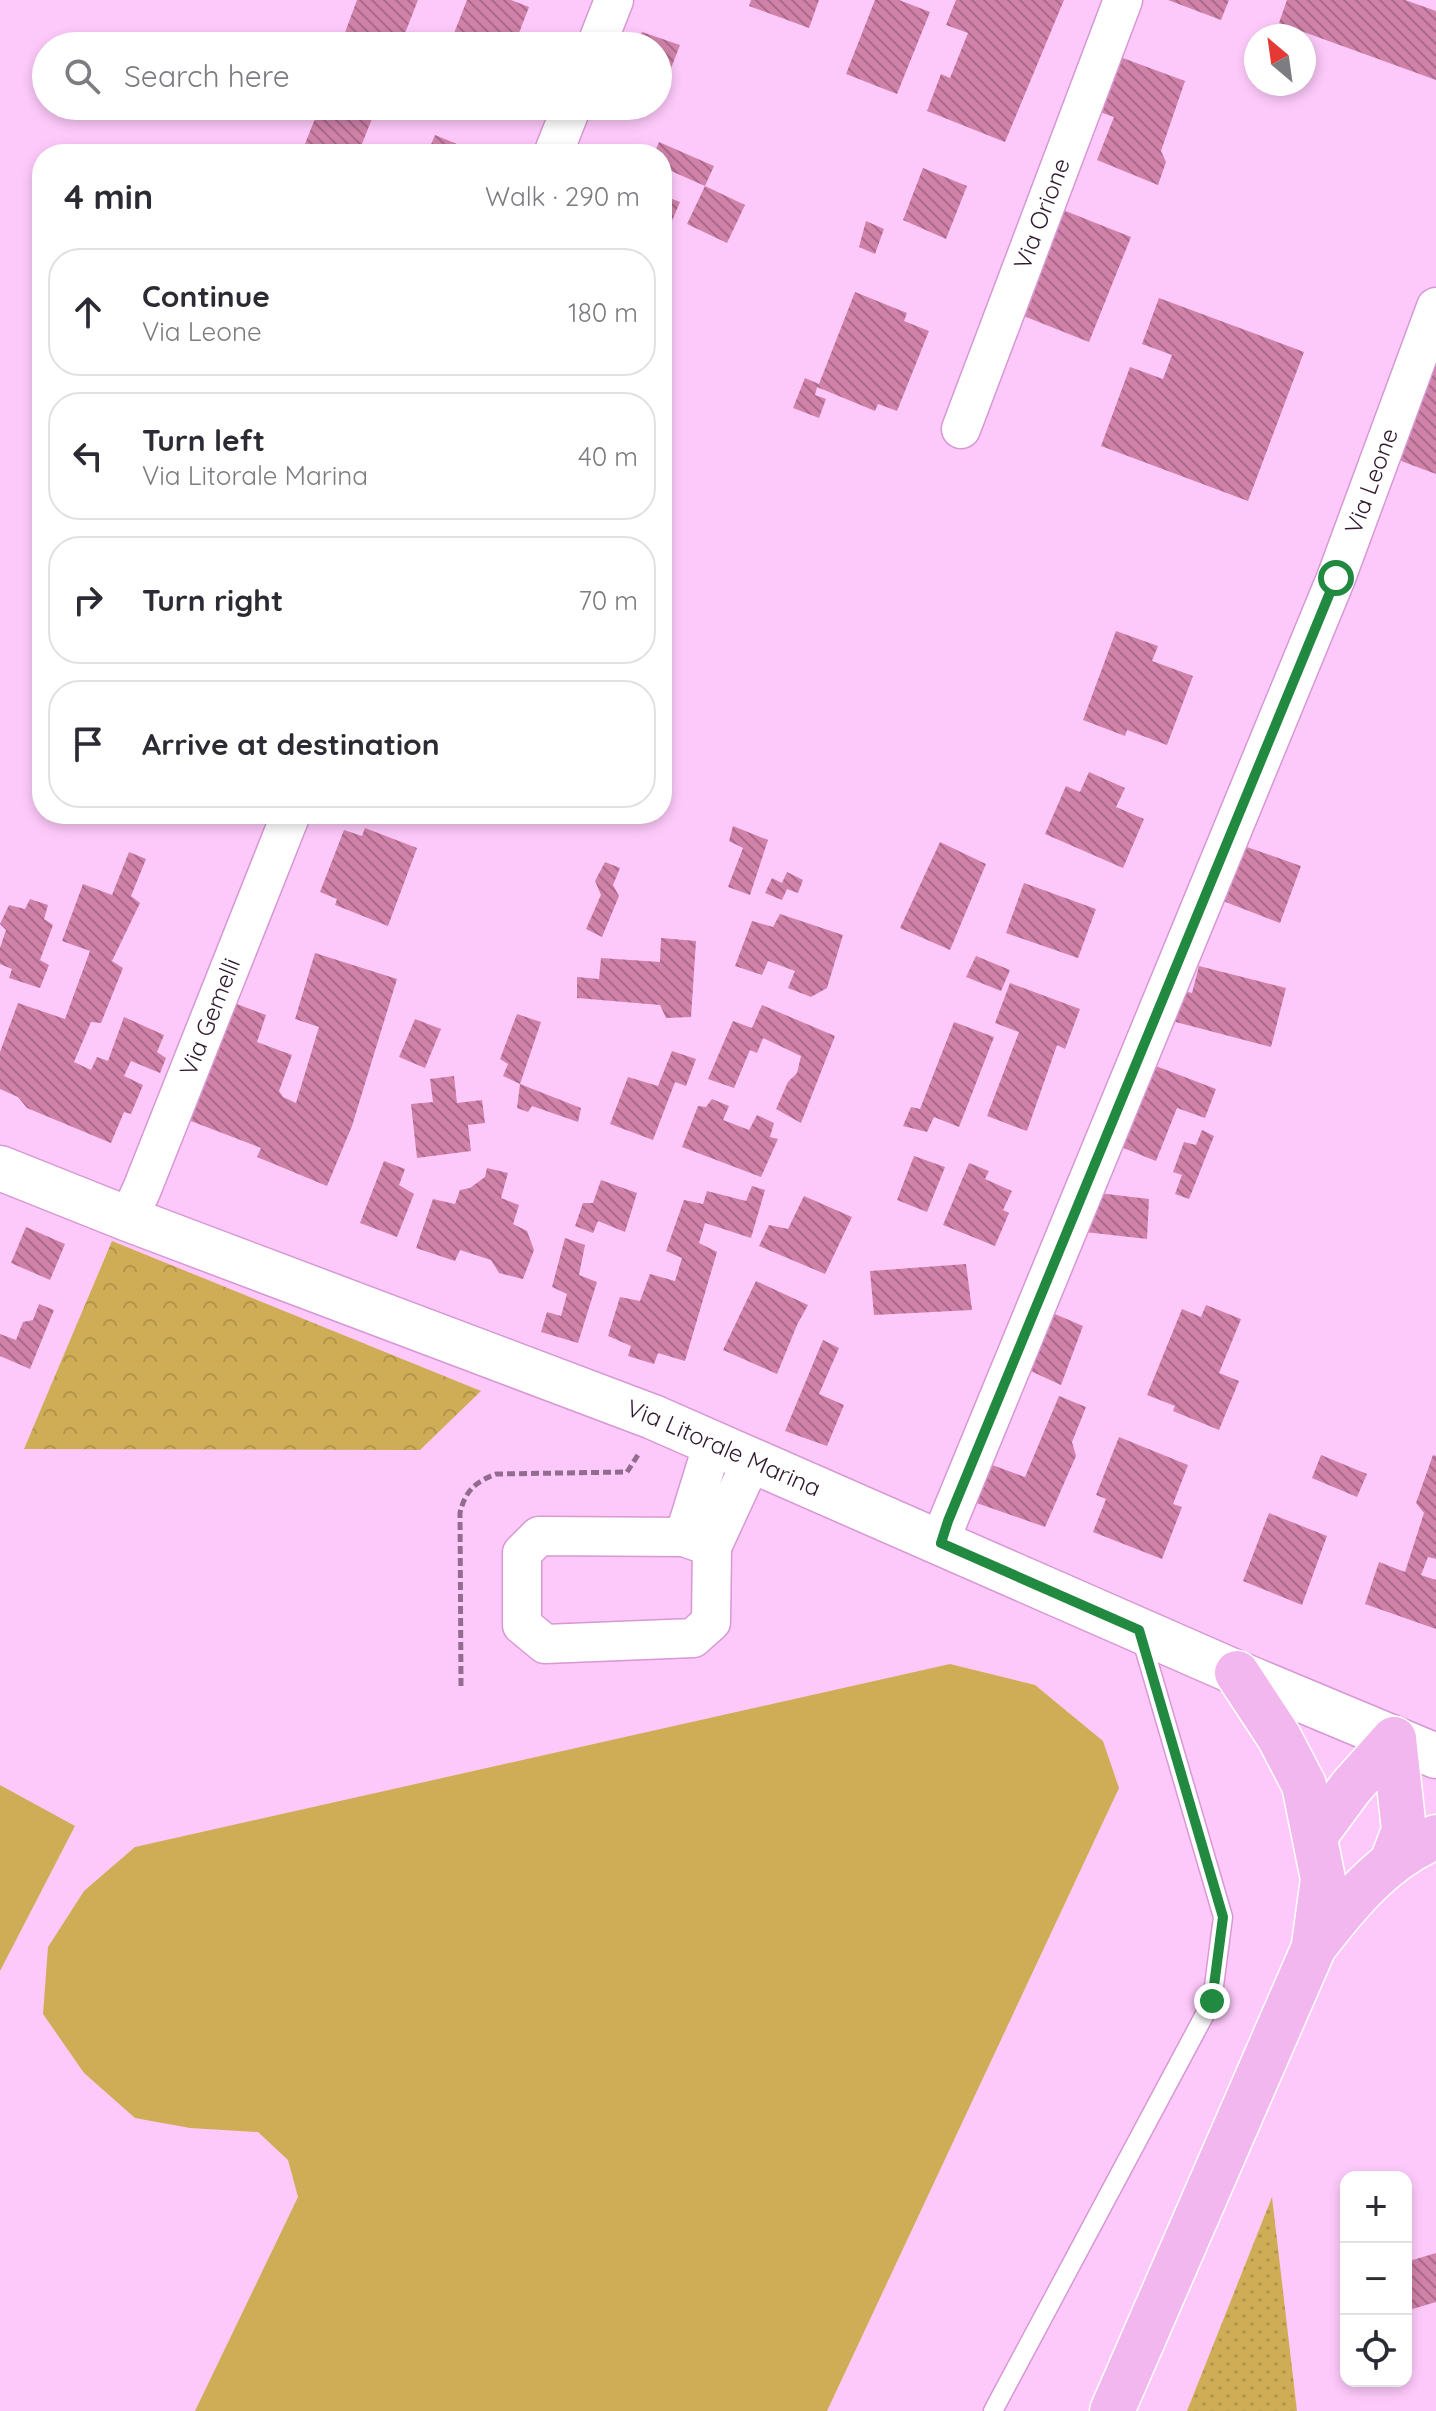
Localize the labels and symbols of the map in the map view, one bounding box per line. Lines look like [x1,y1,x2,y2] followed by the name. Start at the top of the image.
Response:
[1244,24,1316,96] north arrow
[1007,153,1076,273] street label: Via Orione
[1338,424,1404,538] street label: Via Leone
[1318,560,1354,596] route start
[172,954,246,1080] street label: Via Gemelli
[623,1392,826,1503] street label: Via Litorale Marina
[1194,1983,1230,2019] route end

